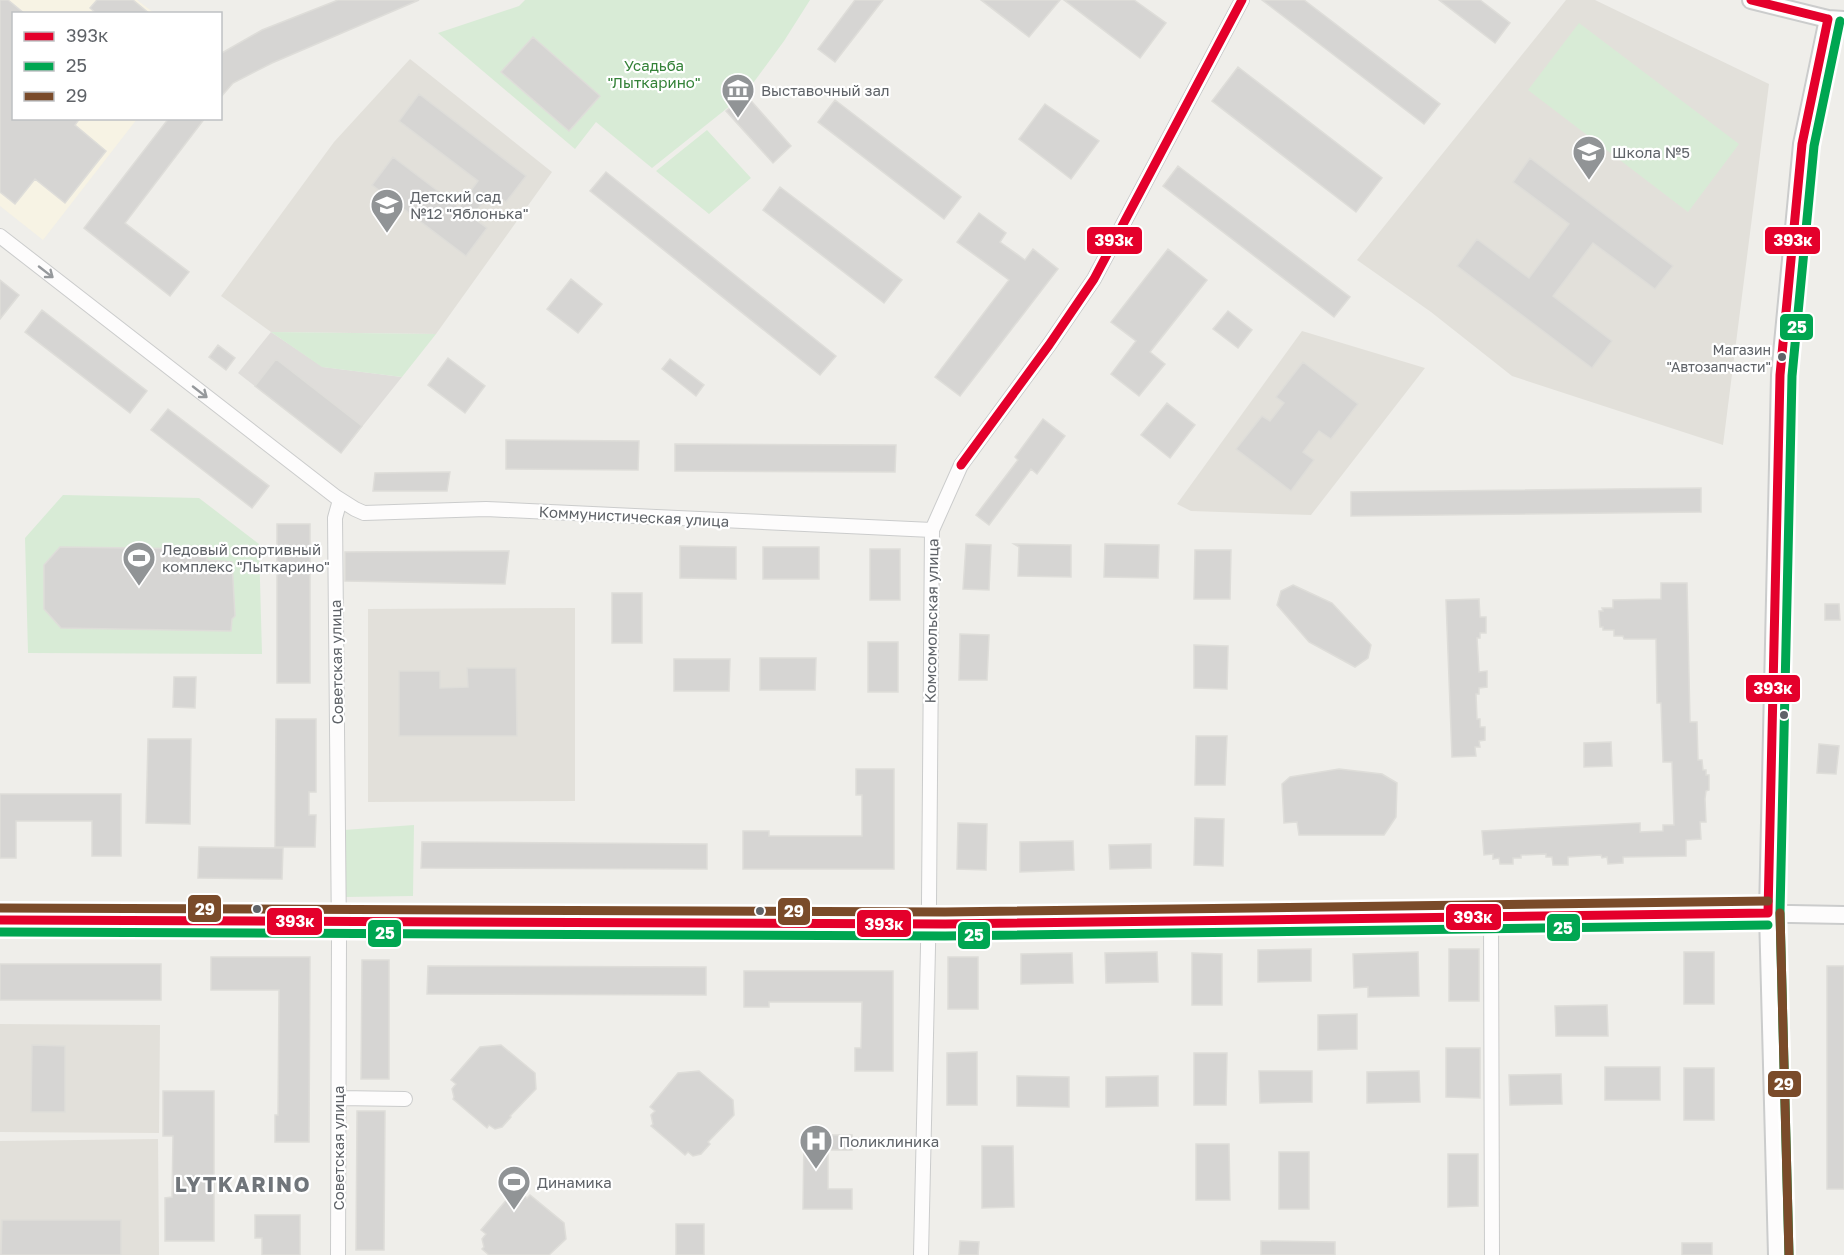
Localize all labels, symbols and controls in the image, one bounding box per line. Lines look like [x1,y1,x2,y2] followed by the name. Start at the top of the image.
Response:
[12,12,222,120] legend
[66,24,108,46] text: 393к
[66,54,87,76] text: 25
[607,56,701,91] park label: Усадьба "Лыткарино"
[720,72,756,119] museum icon: Выставочный зал
[761,81,890,99] place label: Выставочный зал
[66,84,87,106] text: 29
[1571,134,1607,181] school or university icon: Школа №5
[1612,143,1690,161] place label: Школа №5
[369,187,405,234] school or university icon: Детский сад №12 "Яблонька"
[410,187,529,222] place label: Детский сад №12 "Яблонька"
[1086,226,1143,255] line badge: 393к
[1764,226,1821,255] line badge: 393к
[1095,230,1134,250] text: 393к
[1774,230,1813,250] text: 393к
[38,266,54,279] one-way arrow
[1779,313,1814,341] line badge: 25
[1787,317,1807,337] text: 25
[1667,341,1771,375] place label: Магазин "Автозапчасти"
[1776,351,1788,363] marker: Магазин "Автозапчасти"
[192,386,208,399] one-way arrow
[538,502,730,530] street label: Коммунистическая улица
[921,538,941,704] street label: Комсомольская улица
[121,540,157,587] sports icon: Ледовый спортивный комплекс "Лыткарино"
[162,540,330,575] place label: Ледовый спортивный комплекс "Лыткарино"
[326,599,346,725] street label: Советская улица
[1745,674,1801,703] line badge: 393к
[1754,678,1793,698] text: 393к
[1778,709,1790,721] unlabelled marker
[187,894,222,923] line badge: 29
[777,897,811,926] line badge: 29
[195,899,215,919] text: 29
[784,901,804,921] text: 29
[251,903,263,915] unlabelled marker
[1445,903,1502,931] line badge: 393к
[754,905,766,917] unlabelled marker
[266,907,323,936] line badge: 393к
[1454,907,1493,927] text: 393к
[856,909,912,938] line badge: 393к
[276,911,315,931] text: 393к
[1546,913,1581,942] line badge: 25
[865,914,904,934] text: 393к
[1553,918,1573,938] text: 25
[367,919,402,948] line badge: 25
[957,921,991,950] line badge: 25
[375,923,395,943] text: 25
[964,925,984,945] text: 25
[1767,1070,1802,1098] line badge: 29
[1774,1074,1794,1094] text: 29
[329,1086,347,1210] street label: Советская улица
[798,1123,834,1170] hospital icon: Поликлиника
[839,1132,939,1150] place label: Поликлиника
[496,1164,532,1211] sports icon: Динамика
[175,1171,311,1197] district label: LYTKARINO
[537,1173,612,1191] place label: Динамика

